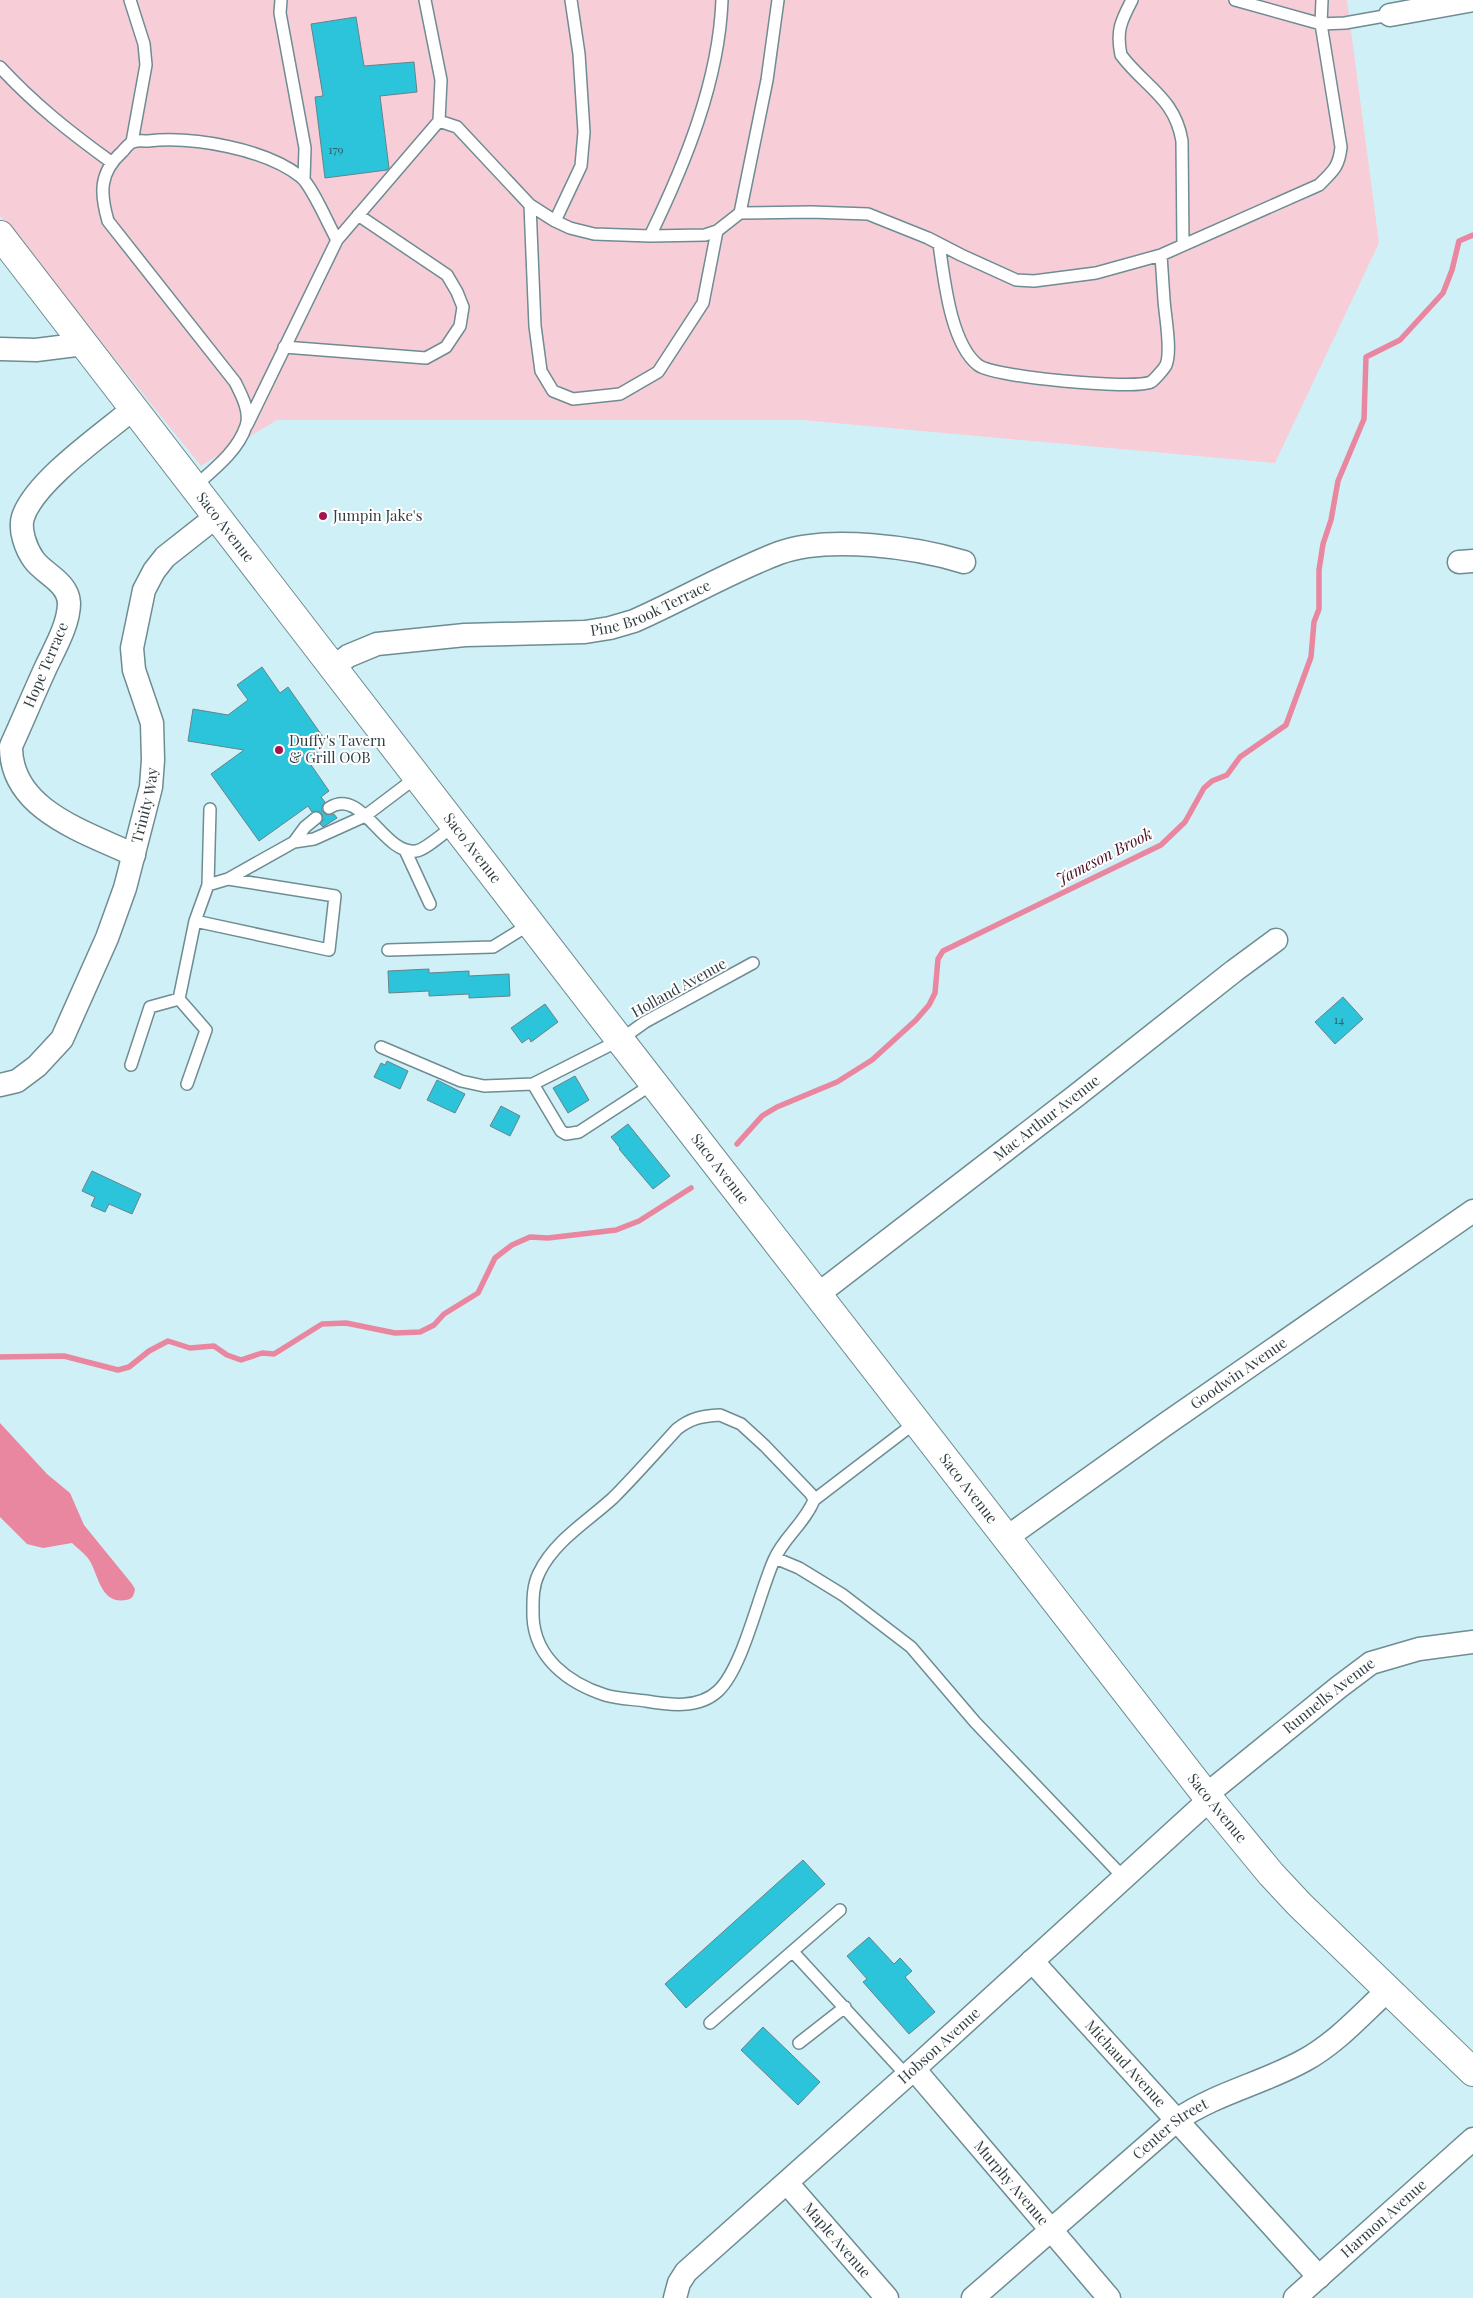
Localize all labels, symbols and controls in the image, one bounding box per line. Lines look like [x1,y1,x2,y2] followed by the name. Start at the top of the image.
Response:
[328,141,344,157] house number: 179
[192,487,259,566] street label: Saco Avenue
[332,505,422,525] place label: Jumpin Jake's
[317,510,329,522] marker: Jumpin Jake's
[589,574,714,640] street label: Pine Brook Terrace
[18,619,72,710] street label: Hope Terrace
[289,730,386,767] place label: Duffy's Tavern & Grill OOB
[273,744,285,756] marker: Duffy's Tavern & Grill OOB
[126,766,161,845] street label: Trinity Way
[440,808,507,887] street label: Saco Avenue
[1052,822,1155,889] water label: Jameson Brook
[627,953,730,1021] street label: Holland Avenue
[1334,1011,1344,1027] house number: 14
[989,1070,1103,1165] street label: Mac Arthur Avenue
[687,1129,754,1207] street label: Saco Avenue
[1186,1332,1290,1413] street label: Goodwin Avenue
[935,1449,1003,1527] street label: Saco Avenue
[1278,1653,1379,1738] street label: Runnells Avenue
[1184,1769,1252,1846] street label: Saco Avenue
[893,2003,984,2088] street label: Hobson Avenue
[1081,2015,1171,2111] street label: Michaud Avenue
[1128,2093,1211,2164] street label: Center Street
[970,2136,1054,2229] street label: Murphy Avenue
[1336,2174,1430,2262] street label: Harmon Avenue
[799,2198,876,2282] street label: Maple Avenue

